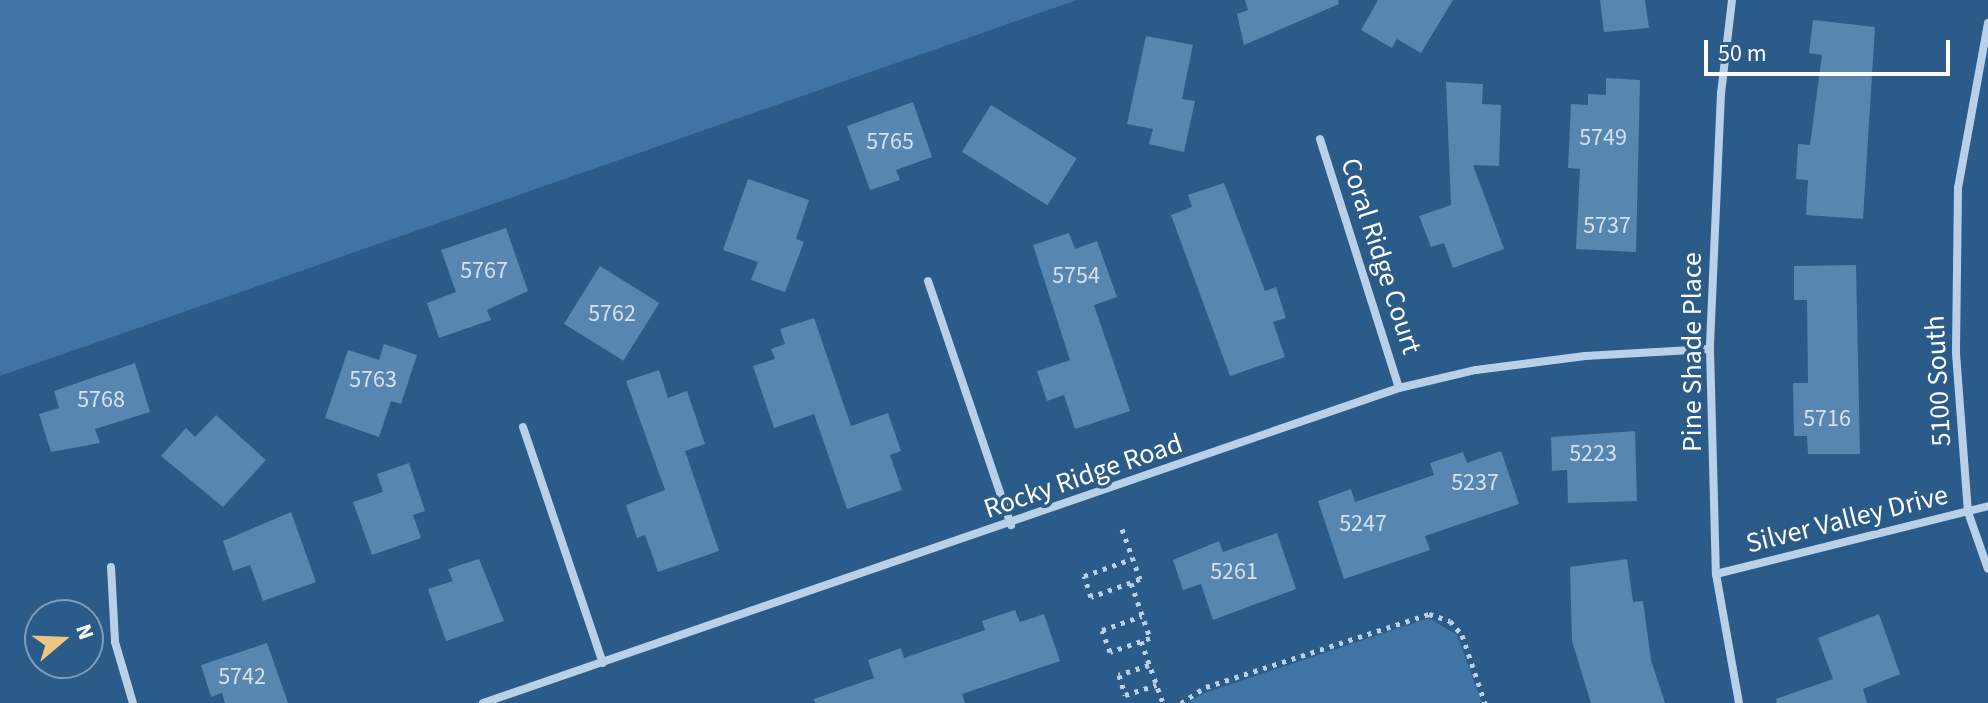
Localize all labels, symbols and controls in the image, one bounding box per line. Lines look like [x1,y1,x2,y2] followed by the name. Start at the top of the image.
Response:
[1708,24,1954,74] scale bar
[1718,36,1767,71] text: 50 m
[1579,124,1627,152] house number: 5749
[866,128,914,156] house number: 5765
[1333,154,1429,358] street label: Coral Ridge Court
[1583,212,1631,240] house number: 5737
[1675,252,1709,452] street label: Pine Shade Place
[460,257,508,285] house number: 5767
[1052,262,1100,290] house number: 5754
[588,300,636,328] house number: 5762
[1918,315,1958,447] street label: 5100 South
[349,366,397,394] house number: 5763
[77,386,125,414] house number: 5768
[1803,405,1851,433] house number: 5716
[979,426,1187,526] street label: Rocky Ridge Road
[1569,440,1617,468] house number: 5223
[1451,469,1499,497] house number: 5237
[1743,478,1951,560] street label: Silver Valley Drive
[1339,510,1387,538] house number: 5247
[1210,558,1258,586] house number: 5261
[24,599,104,679] north arrow
[67,620,102,644] text: N
[218,663,266,691] house number: 5742

